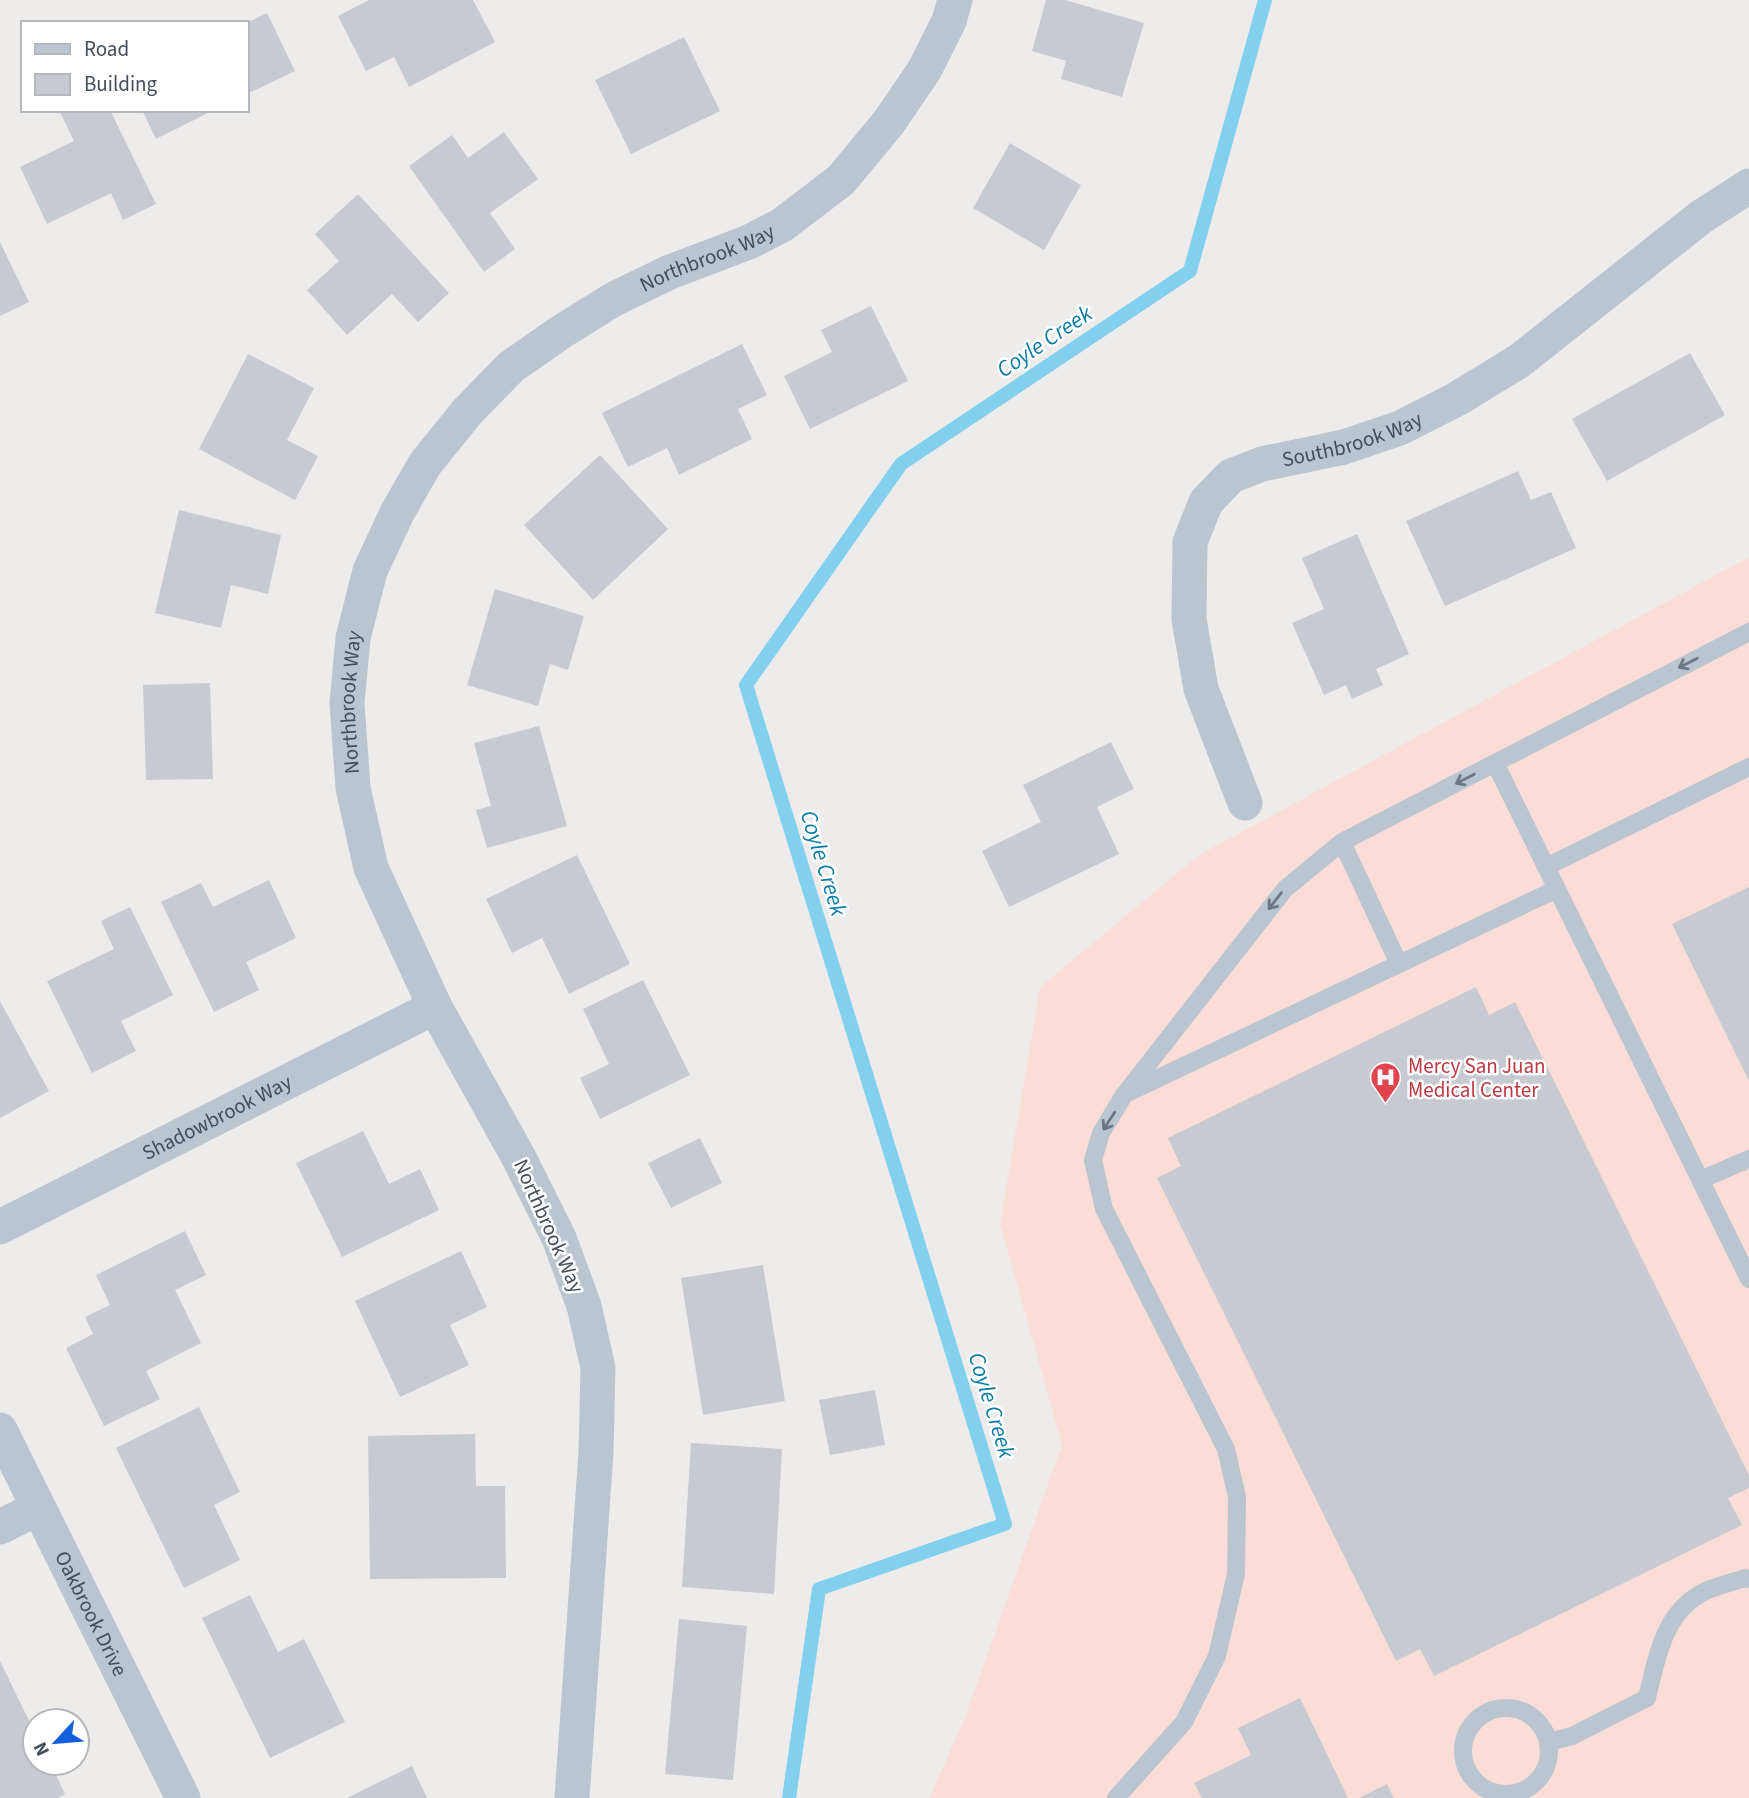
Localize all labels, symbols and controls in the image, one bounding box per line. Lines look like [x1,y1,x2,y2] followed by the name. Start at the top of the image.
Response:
[21,21,248,112] legend
[84,34,129,64] text: Road
[84,69,158,99] text: Building
[634,216,780,300] street label: Northbrook Way
[990,297,1100,386] water label: Coyle Creek
[1279,404,1428,474] street label: Southbrook Way
[332,627,369,775] street label: Northbrook Way
[1678,657,1699,670] one-way arrow
[1455,772,1475,786] one-way arrow
[792,806,856,921] water label: Coyle Creek
[1267,891,1282,910] one-way arrow
[1408,1051,1546,1105] place label: Mercy San Juan Medical Center
[1368,1061,1402,1105] hospital icon: Mercy San Juan Medical Center
[137,1067,297,1168] street label: Shadowbrook Way
[1101,1111,1115,1131] one-way arrow
[506,1154,592,1298] street label: Northbrook Way
[960,1348,1024,1463] water label: Coyle Creek
[47,1546,135,1681] street label: Oakbrook Drive
[21,1707,91,1777] north arrow
[27,1737,57,1760] text: N

